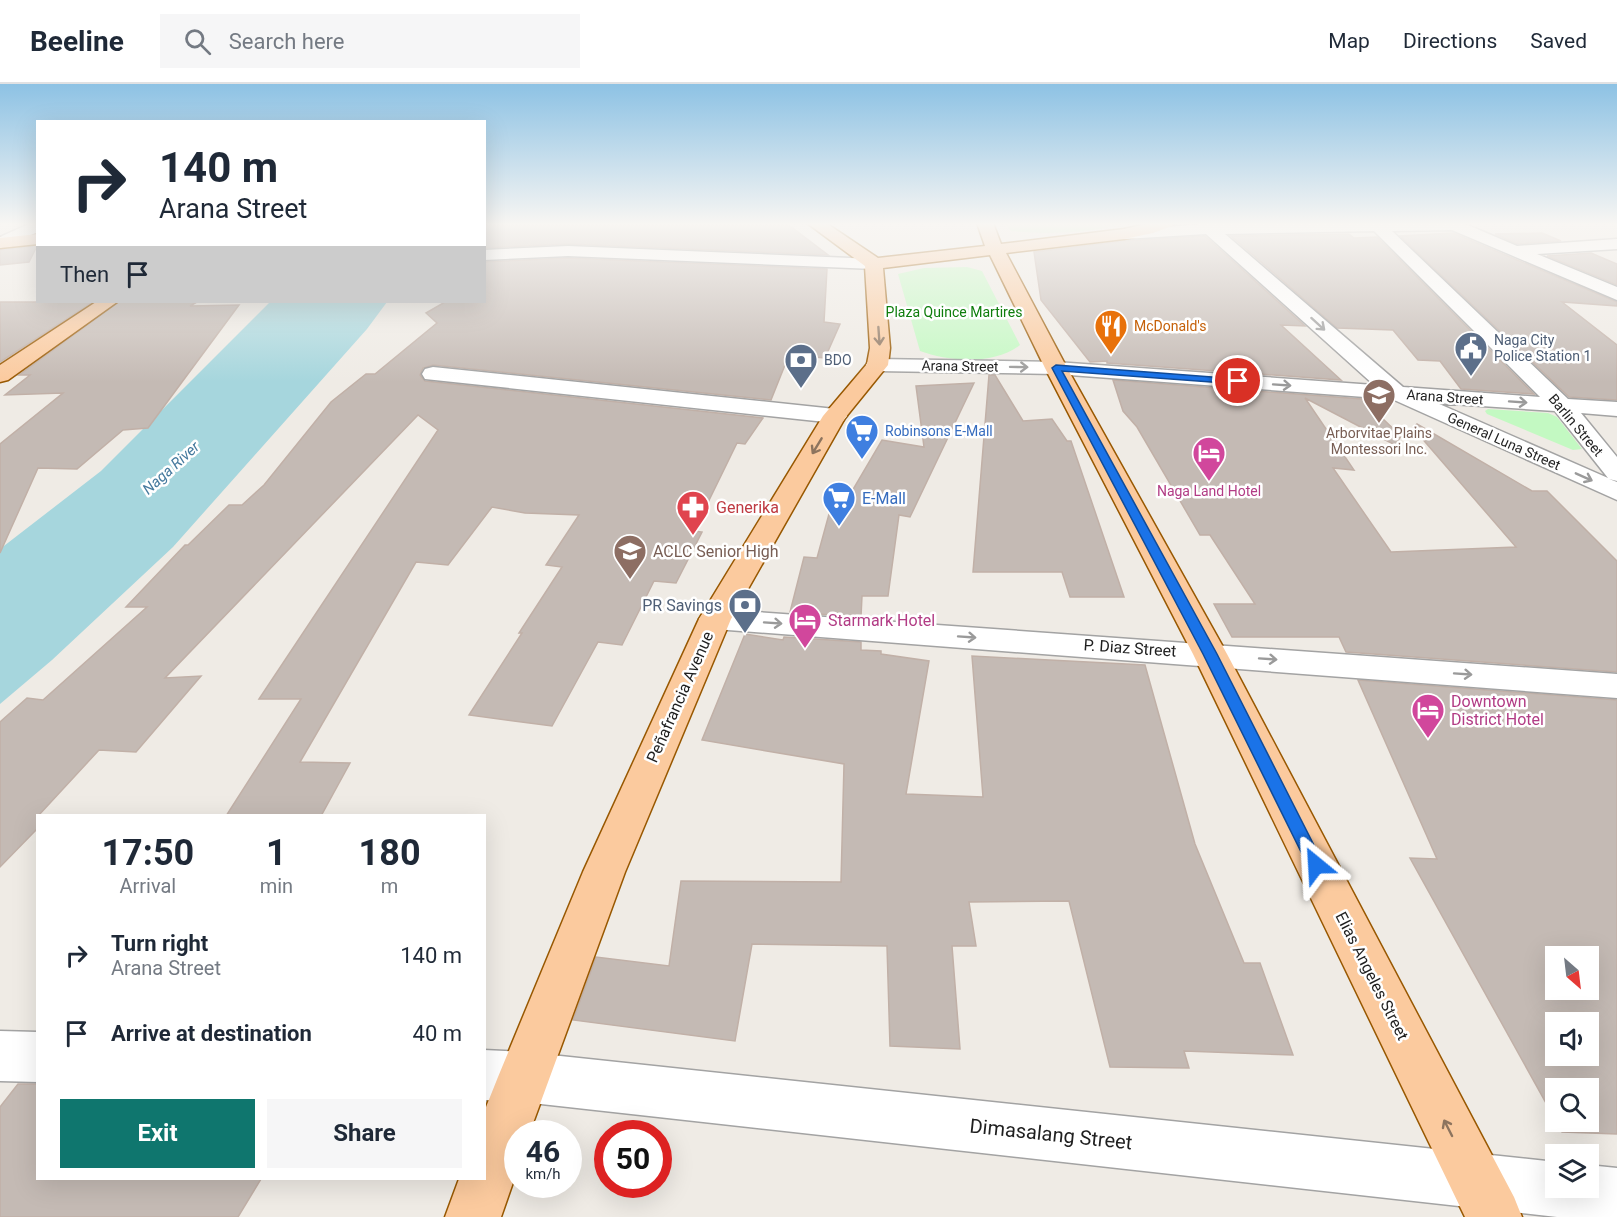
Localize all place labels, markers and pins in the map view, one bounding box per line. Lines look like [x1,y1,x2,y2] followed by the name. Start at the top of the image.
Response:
[1093,308,1129,355] restaurant icon: McDonald's
[1134,318,1207,334] place label: McDonald's
[1453,330,1489,377] public building icon: Naga City Police Station 1
[1494,332,1591,364] place label: Naga City Police Station 1
[783,342,819,389] bank icon: BDO
[824,352,852,368] place label: BDO
[1212,355,1263,406] pin
[1361,377,1397,424] school or university icon: Arborvitae Plains Montessori Inc.
[844,413,880,460] supermarket icon: Robinsons E-Mall
[885,423,993,439] place label: Robinsons E-Mall
[1326,425,1432,457] place label: Arborvitae Plains Montessori Inc.
[1191,435,1227,482] hotel icon: Naga Land Hotel
[821,480,857,527] supermarket icon: E-Mall
[1157,483,1261,499] place label: Naga Land Hotel
[675,489,711,536] pharmacy icon: Generika
[862,489,906,508] place label: E-Mall
[716,498,779,517] place label: Generika
[612,533,648,580] school or university icon: ACLC Senior High
[653,542,779,561] place label: ACLC Senior High
[727,587,763,634] bank icon: PR Savings
[642,596,722,615] place label: PR Savings
[787,602,823,649] hotel icon: Starmark Hotel
[828,611,935,630] place label: Starmark Hotel
[1410,692,1446,739] hotel icon: Downtown District Hotel
[1451,692,1544,729] place label: Downtown District Hotel

